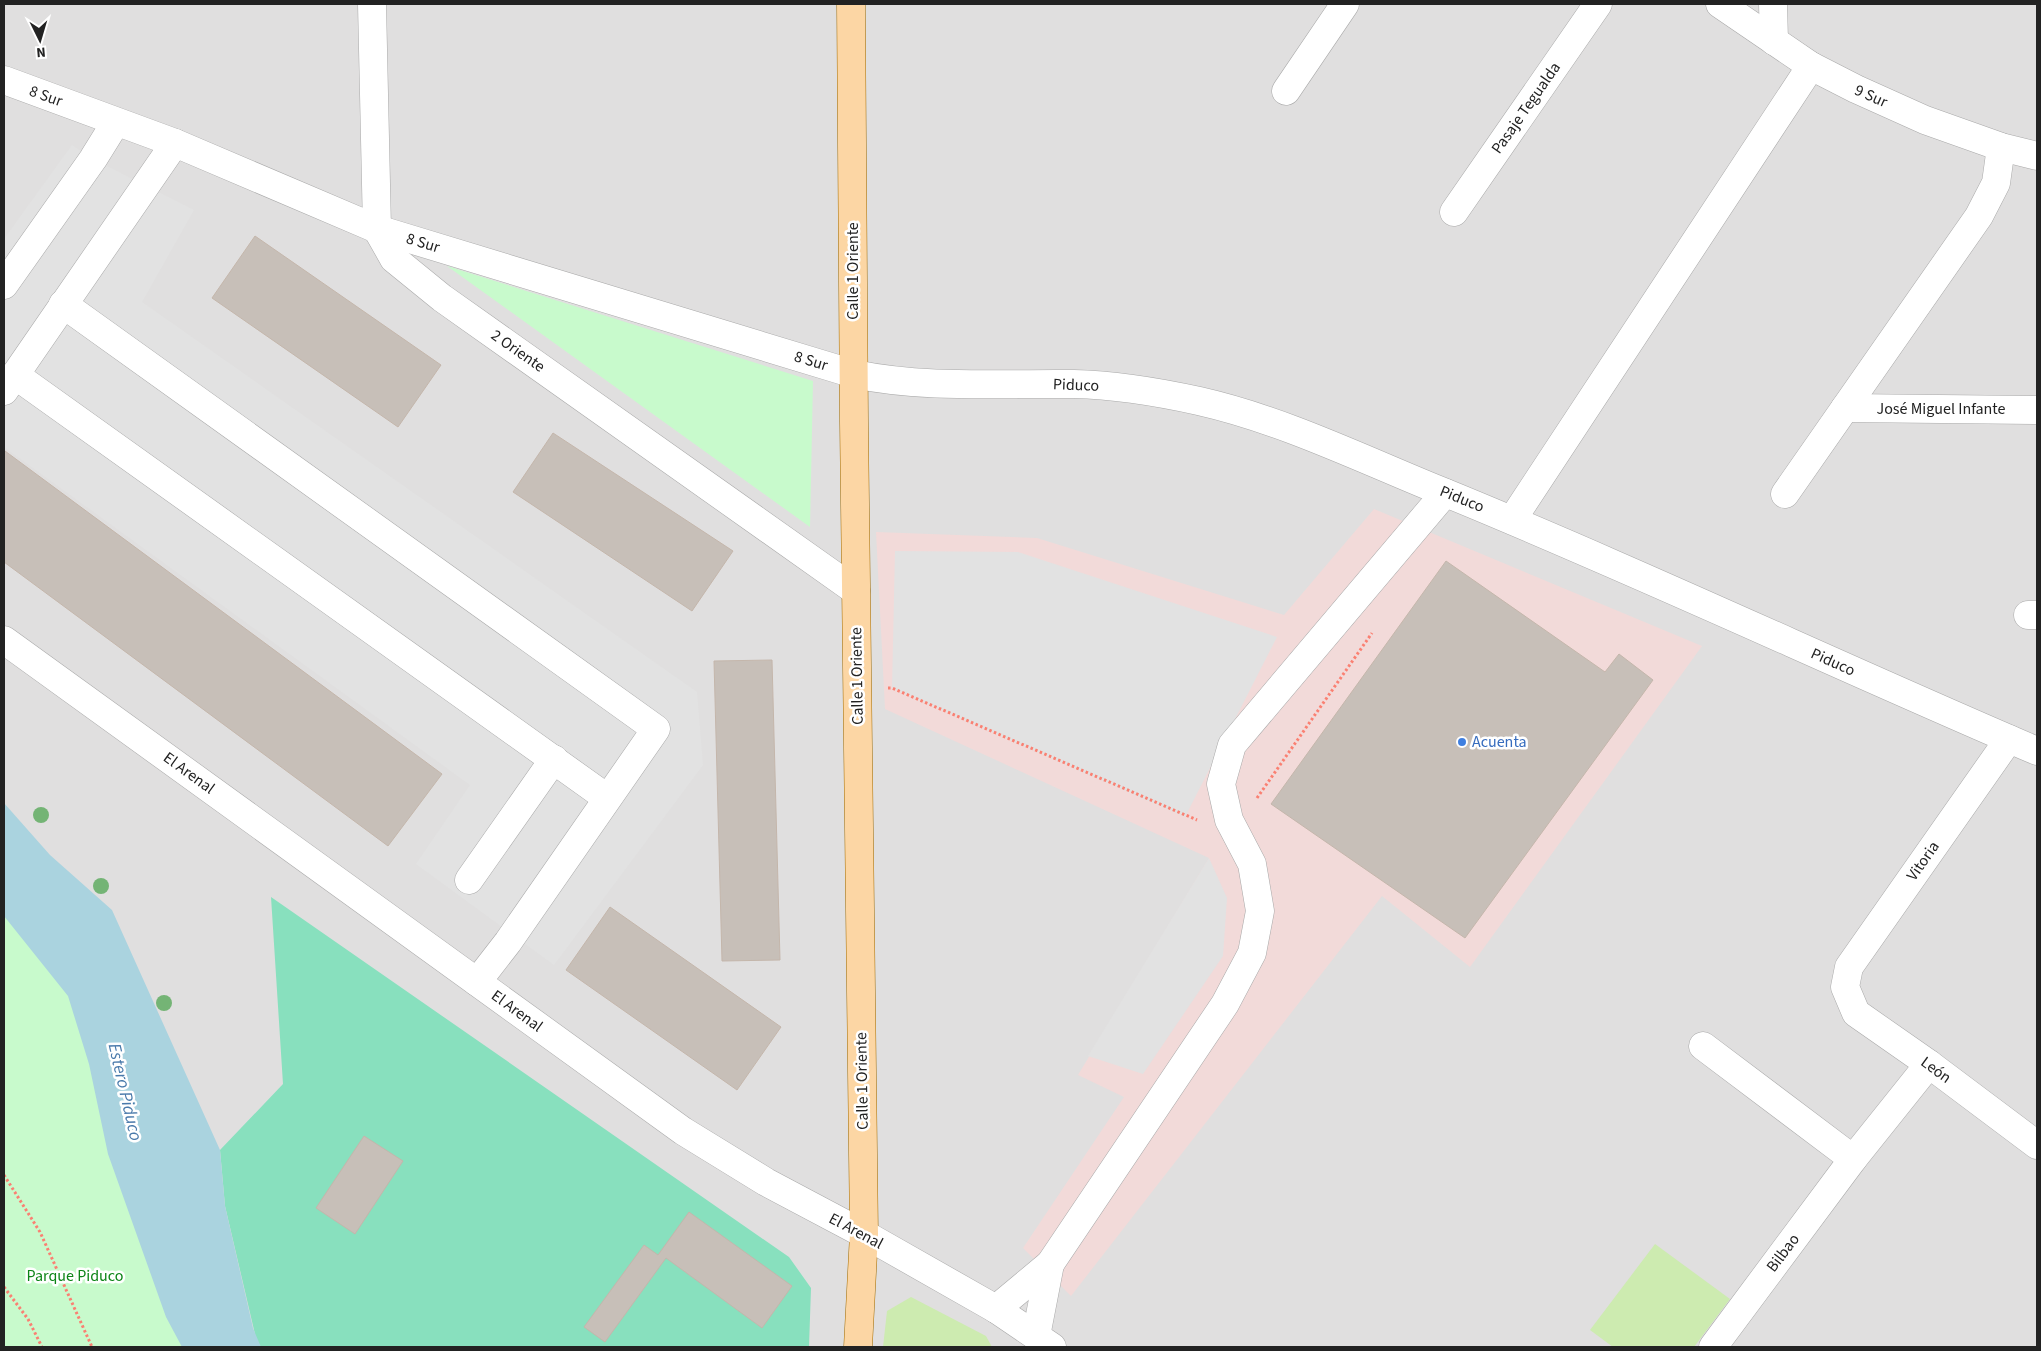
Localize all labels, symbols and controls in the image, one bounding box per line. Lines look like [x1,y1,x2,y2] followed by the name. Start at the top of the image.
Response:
[15,15,65,65] north arrow
[36,42,47,62] text: N
[1486,58,1566,158] street label: Pasaje Tegualda
[1851,79,1891,113] street label: 9 Sur
[26,80,66,112] street label: 8 Sur
[842,222,864,320] street label: Calle 1 Oriente
[404,228,443,259] street label: 8 Sur
[487,324,549,378] street label: 2 Oriente
[792,346,831,377] street label: 8 Sur
[1053,373,1099,397] street label: Piduco
[1877,398,2006,420] street label: José Miguel Infante
[1436,480,1488,518] street label: Piduco
[845,627,869,725] street label: Calle 1 Oriente
[1807,643,1859,681] street label: Piduco
[1472,731,1527,753] place label: Acuenta
[1456,736,1468,748] marker: Acuenta
[159,747,219,799] street label: El Arenal
[1901,837,1945,885] street label: Vitoria
[487,985,547,1037] street label: El Arenal
[850,1032,874,1130] street label: Calle 1 Oriente
[102,1041,148,1143] water label: Estero Piduco
[1916,1051,1956,1089] street label: León
[825,1208,887,1254] street label: El Arenal
[1761,1229,1805,1277] street label: Bilbao
[27,1265,123,1287] park label: Parque Piduco

